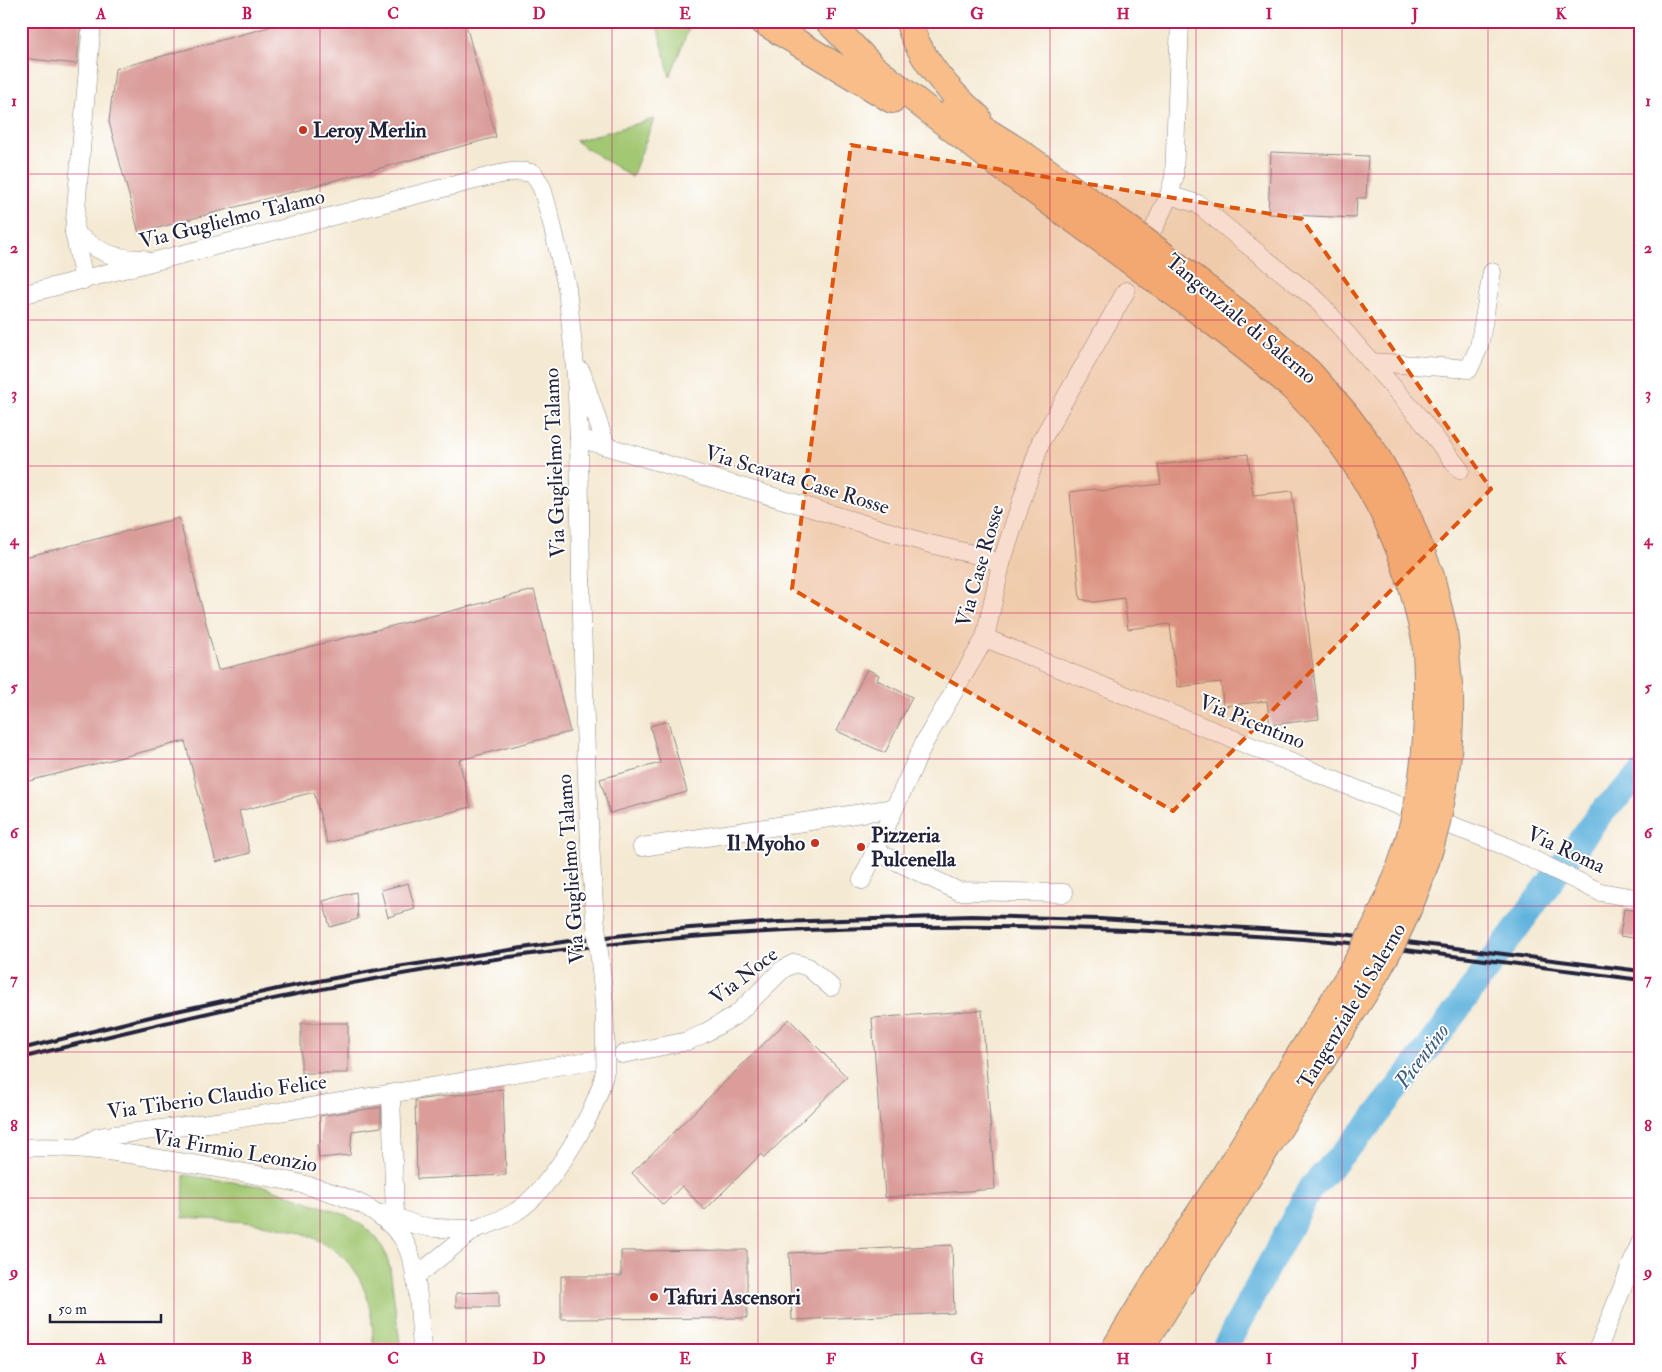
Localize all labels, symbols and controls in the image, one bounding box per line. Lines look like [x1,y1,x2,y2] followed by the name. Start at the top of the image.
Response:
[95,4,107,24] text: A
[242,4,252,24] text: B
[387,4,399,24] text: C
[532,4,546,24] text: D
[679,4,691,24] text: E
[826,4,836,24] text: F
[970,4,984,24] text: G
[1116,4,1130,24] text: H
[1266,4,1273,24] text: I
[1411,4,1419,25] text: J
[1555,4,1567,24] text: K
[11,91,17,111] text: 1
[1645,91,1651,111] text: 1
[313,117,427,144] place label: Leroy Merlin
[297,124,309,136] marker: Leroy Merlin
[136,183,328,255] street label: Via Guglielmo Talamo
[10,238,18,258] text: 2
[1644,238,1652,258] text: 2
[1160,248,1322,390] street label: Tangenziale di Salerno
[538,367,572,559] street label: Via Guglielmo Talamo
[11,384,17,404] text: 3
[1645,384,1651,404] text: 3
[701,439,893,521] street label: Via Scavata Case Rosse
[950,502,1010,630] street label: Via Case Rosse
[9,530,20,550] text: 4
[1643,530,1654,550] text: 4
[10,677,18,697] text: 5
[1644,677,1652,697] text: 5
[1195,688,1309,756] street label: Via Picentino
[551,773,591,965] street label: Via Guglielmo Talamo
[1523,820,1610,880] street label: Via Roma
[871,822,957,873] place label: Pizzeria Pulcenella
[10,823,20,843] text: 6
[1644,823,1654,843] text: 6
[727,830,805,857] place label: Il Myoho
[809,837,821,849] marker: Il Myoho
[855,841,867,853] marker: Pizzeria Pulcenella
[1292,918,1412,1094] street label: Tangenziale di Salerno
[705,941,784,1011] street label: Via Noce
[10,969,18,989] text: 7
[1644,969,1652,989] text: 7
[1388,1018,1456,1095] water label: Picentino
[106,1068,329,1126] street label: Via Tiberio Claudio Felice
[10,1116,18,1136] text: 8
[1644,1116,1652,1136] text: 8
[151,1123,319,1179] street label: Via Firmio Leonzio
[8,1262,18,1282] text: 9
[1642,1262,1652,1282] text: 9
[663,1284,801,1311] place label: Tafuri Ascensori
[648,1291,660,1303] marker: Tafuri Ascensori
[50,1292,161,1324] scale bar
[58,1300,87,1319] text: 50 m
[95,1349,107,1369] text: A
[242,1349,252,1369] text: B
[387,1349,399,1369] text: C
[532,1349,546,1369] text: D
[679,1349,691,1369] text: E
[826,1349,836,1369] text: F
[970,1349,984,1369] text: G
[1116,1349,1130,1369] text: H
[1266,1349,1273,1369] text: I
[1411,1349,1419,1370] text: J
[1555,1349,1567,1369] text: K

